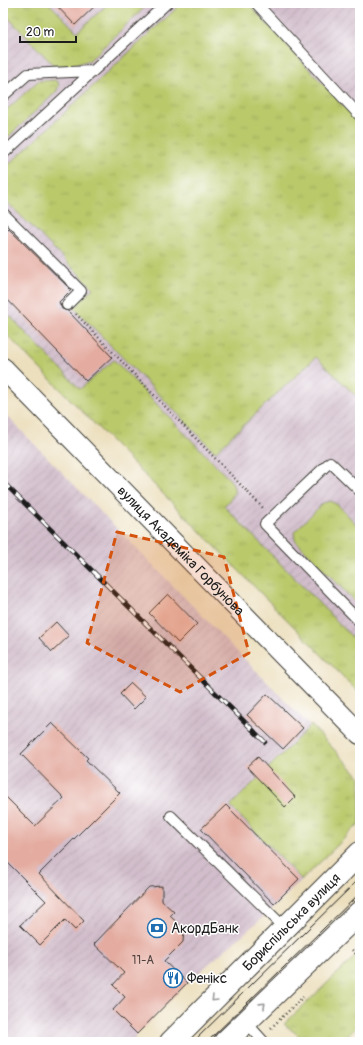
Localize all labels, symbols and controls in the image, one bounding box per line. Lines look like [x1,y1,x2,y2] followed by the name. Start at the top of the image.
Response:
[20,18,76,44] scale bar
[26,25,55,40] text: 20 m
[114,482,248,619] street label: вулиця Академіка Горбунова
[239,869,344,974] street label: Бориспільська вулиця
[146,917,168,939] bank icon: АкордБанк
[171,920,239,937] place label: АкордБанк
[132,953,154,968] house number: 11-А
[162,967,184,989] restaurant icon: Фенікс
[187,970,227,987] place label: Фенікс
[211,994,219,1002] one-way arrow
[258,1002,266,1010] one-way arrow

